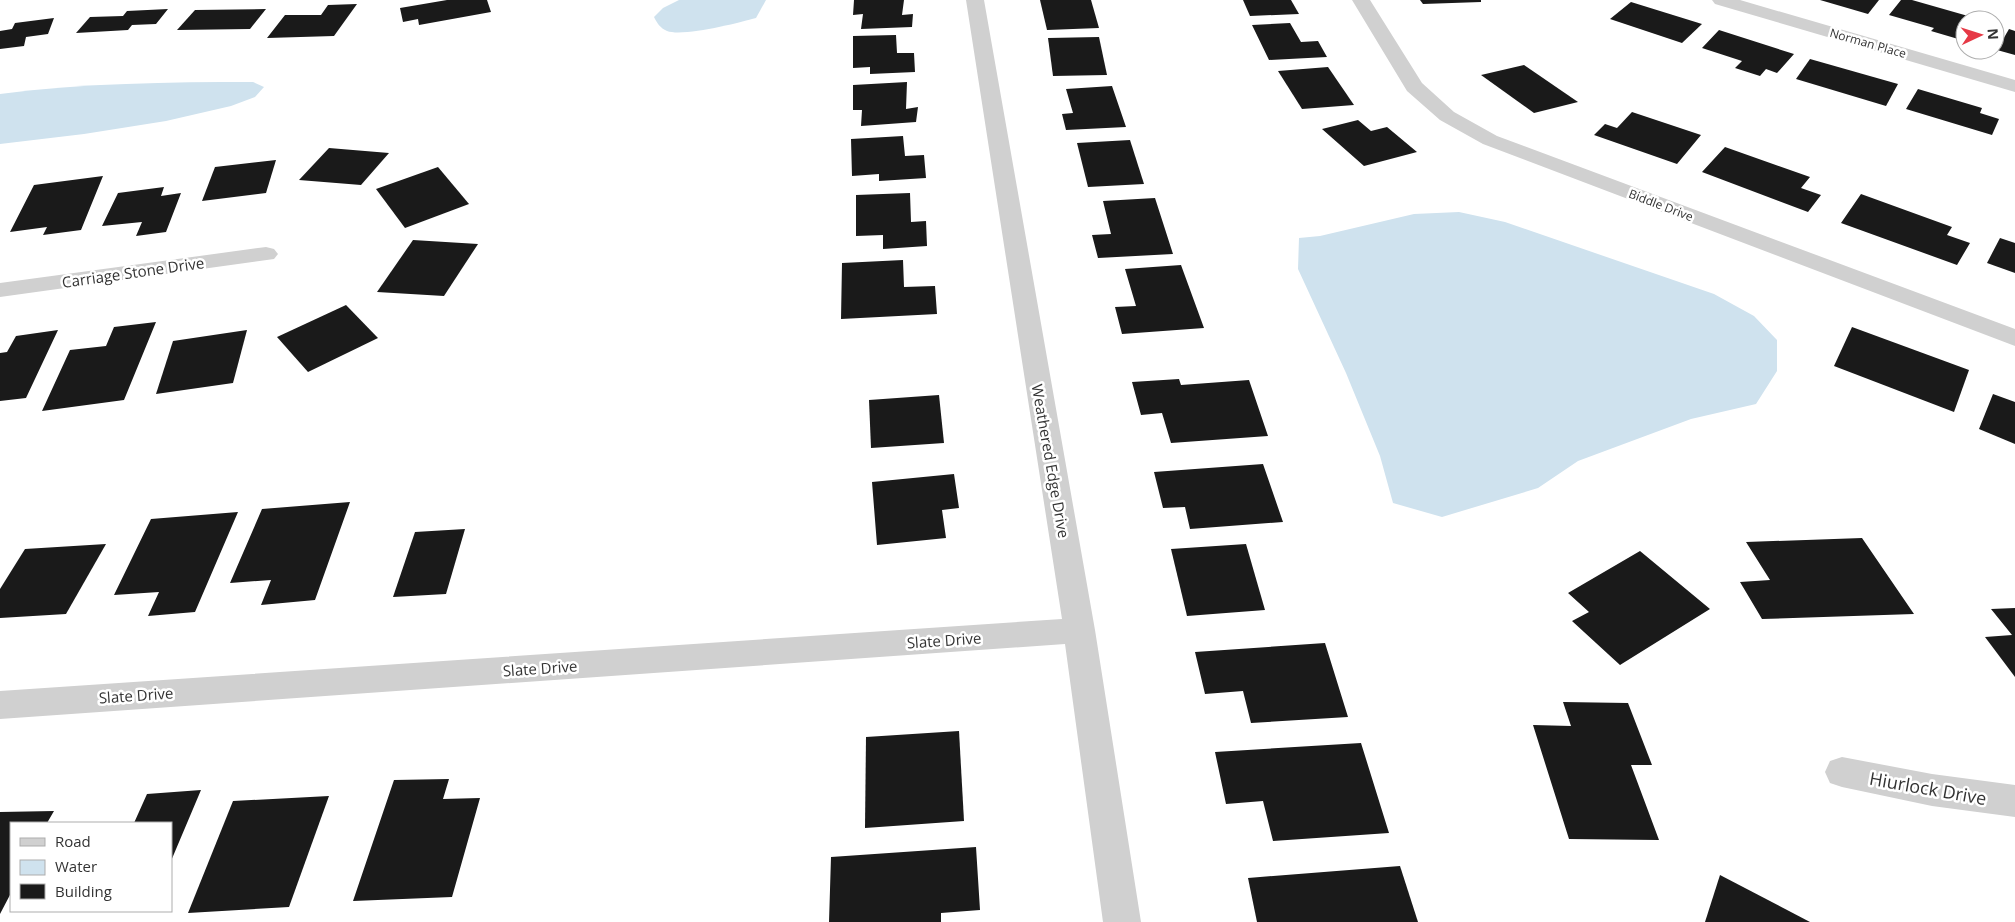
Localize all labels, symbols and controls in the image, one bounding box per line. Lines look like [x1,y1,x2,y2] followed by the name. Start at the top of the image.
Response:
[1955,10,2005,60] north arrow
[1828,24,1908,62] street label: Norman Place
[1984,28,2003,40] text: N
[1626,185,1696,225] street label: Biddle Drive
[61,252,205,292] street label: Carriage Stone Drive
[1028,382,1074,540] street label: Weathered Edge Drive
[906,627,982,653] street label: Slate Drive
[502,655,578,681] street label: Slate Drive
[98,682,174,708] street label: Slate Drive
[1868,766,1988,810] street label: Hiurlock Drive
[10,822,172,912] legend
[55,831,91,851] text: Road
[55,856,97,876] text: Water
[55,881,112,901] text: Building

